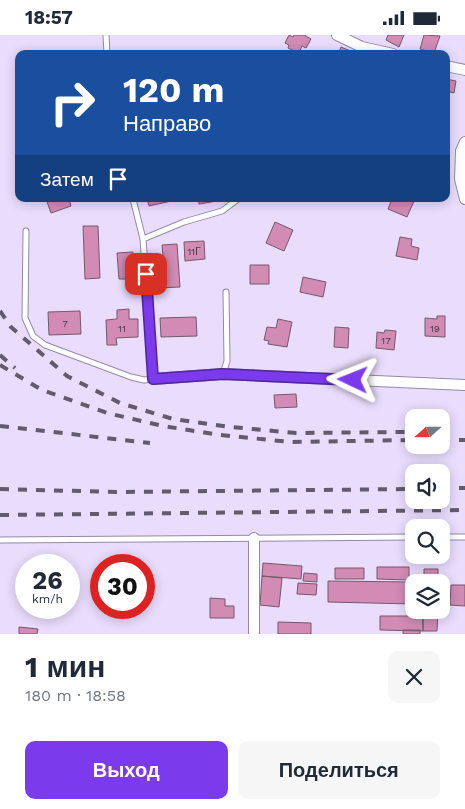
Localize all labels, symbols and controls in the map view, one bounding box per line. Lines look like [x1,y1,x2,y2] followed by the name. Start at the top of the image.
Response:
[25,6,73,29] text: 18:57
[123,69,224,111] text: 120 m
[40,70,105,135] icon: right
[123,111,211,136] text: Направо
[104,165,132,193] icon: arrive
[40,168,94,191] text: Затем
[187,246,201,257] house number: 11Г
[125,253,167,295] pin
[132,260,160,288] icon: arrive
[62,318,68,329] house number: 7
[118,323,126,334] house number: 11
[430,323,440,334] house number: 19
[381,335,391,346] house number: 17
[326,353,378,405] position arrow
[405,409,450,454] north arrow
[405,409,450,619] map controls
[405,464,450,509] button: sound
[405,519,450,564] button: search
[90,554,155,619] speed limit sign: 30
[32,566,63,595] text: 26
[405,574,450,619] button: layers
[32,592,63,606] text: km/h
[25,649,105,684] text: 1 мин
[388,651,440,703] button: close
[25,686,126,705] text: 180 m · 18:58
[25,741,228,799] button: Выход
[238,741,440,799] button: Поделиться

